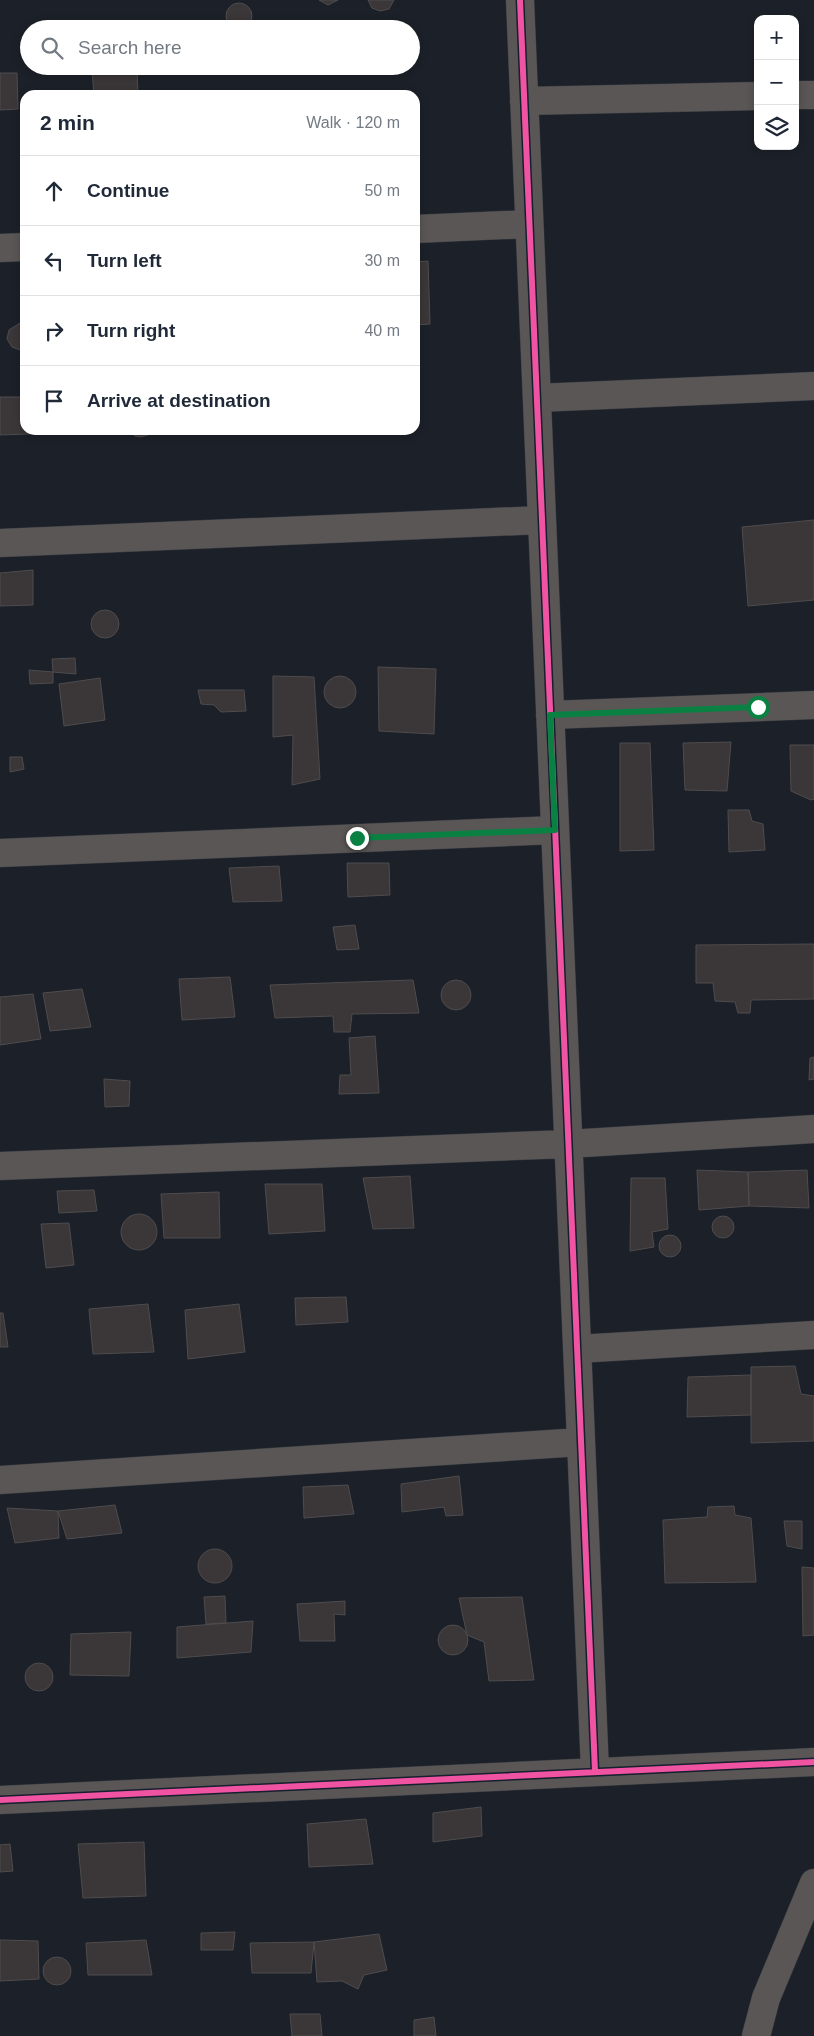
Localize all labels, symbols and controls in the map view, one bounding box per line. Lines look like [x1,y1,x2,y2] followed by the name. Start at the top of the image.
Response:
[754,15,799,150] map controls
[754,15,799,60] button: +
[20,20,420,75] search box
[38,34,66,62] icon: search
[78,37,182,58] text: Search here
[754,60,799,105] button: −
[754,105,799,150] button: layers
[40,111,95,134] text: 2 min
[306,114,400,131] text: Walk · 120 m
[40,177,68,205] icon: ahead
[87,180,169,201] text: Continue
[364,182,400,199] text: 50 m
[40,247,68,275] icon: left
[87,250,162,271] text: Turn left
[364,252,400,269] text: 30 m
[40,317,68,345] icon: right
[87,320,175,341] text: Turn right
[364,322,400,339] text: 40 m
[40,387,68,415] icon: arrive
[87,390,271,411] text: Arrive at destination
[747,696,770,719] route start
[346,827,369,850] route end

